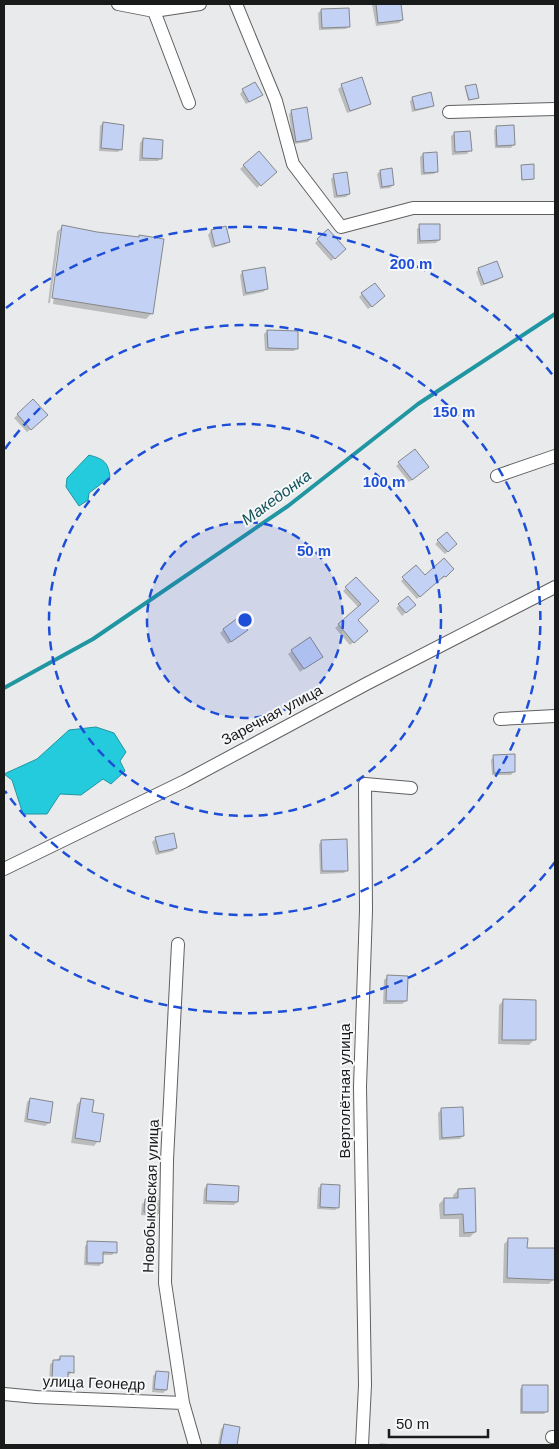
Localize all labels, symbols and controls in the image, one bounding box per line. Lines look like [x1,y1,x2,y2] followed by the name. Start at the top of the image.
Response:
[390,255,432,272] text: 200 m
[433,403,475,420] text: 150 m
[238,466,314,528] water label: Македонка
[363,473,405,490] text: 100 m
[297,542,331,559] text: 50 m
[236,611,254,629] centre of rings
[219,681,326,748] street label: Заречная улица
[336,1023,353,1159] street label: Вертолётная улица
[139,1118,162,1273] street label: Новобыковская улица
[42,1372,146,1393] street label: улица Геонедр
[389,1406,488,1438] scale bar
[396,1415,429,1432] text: 50 m

